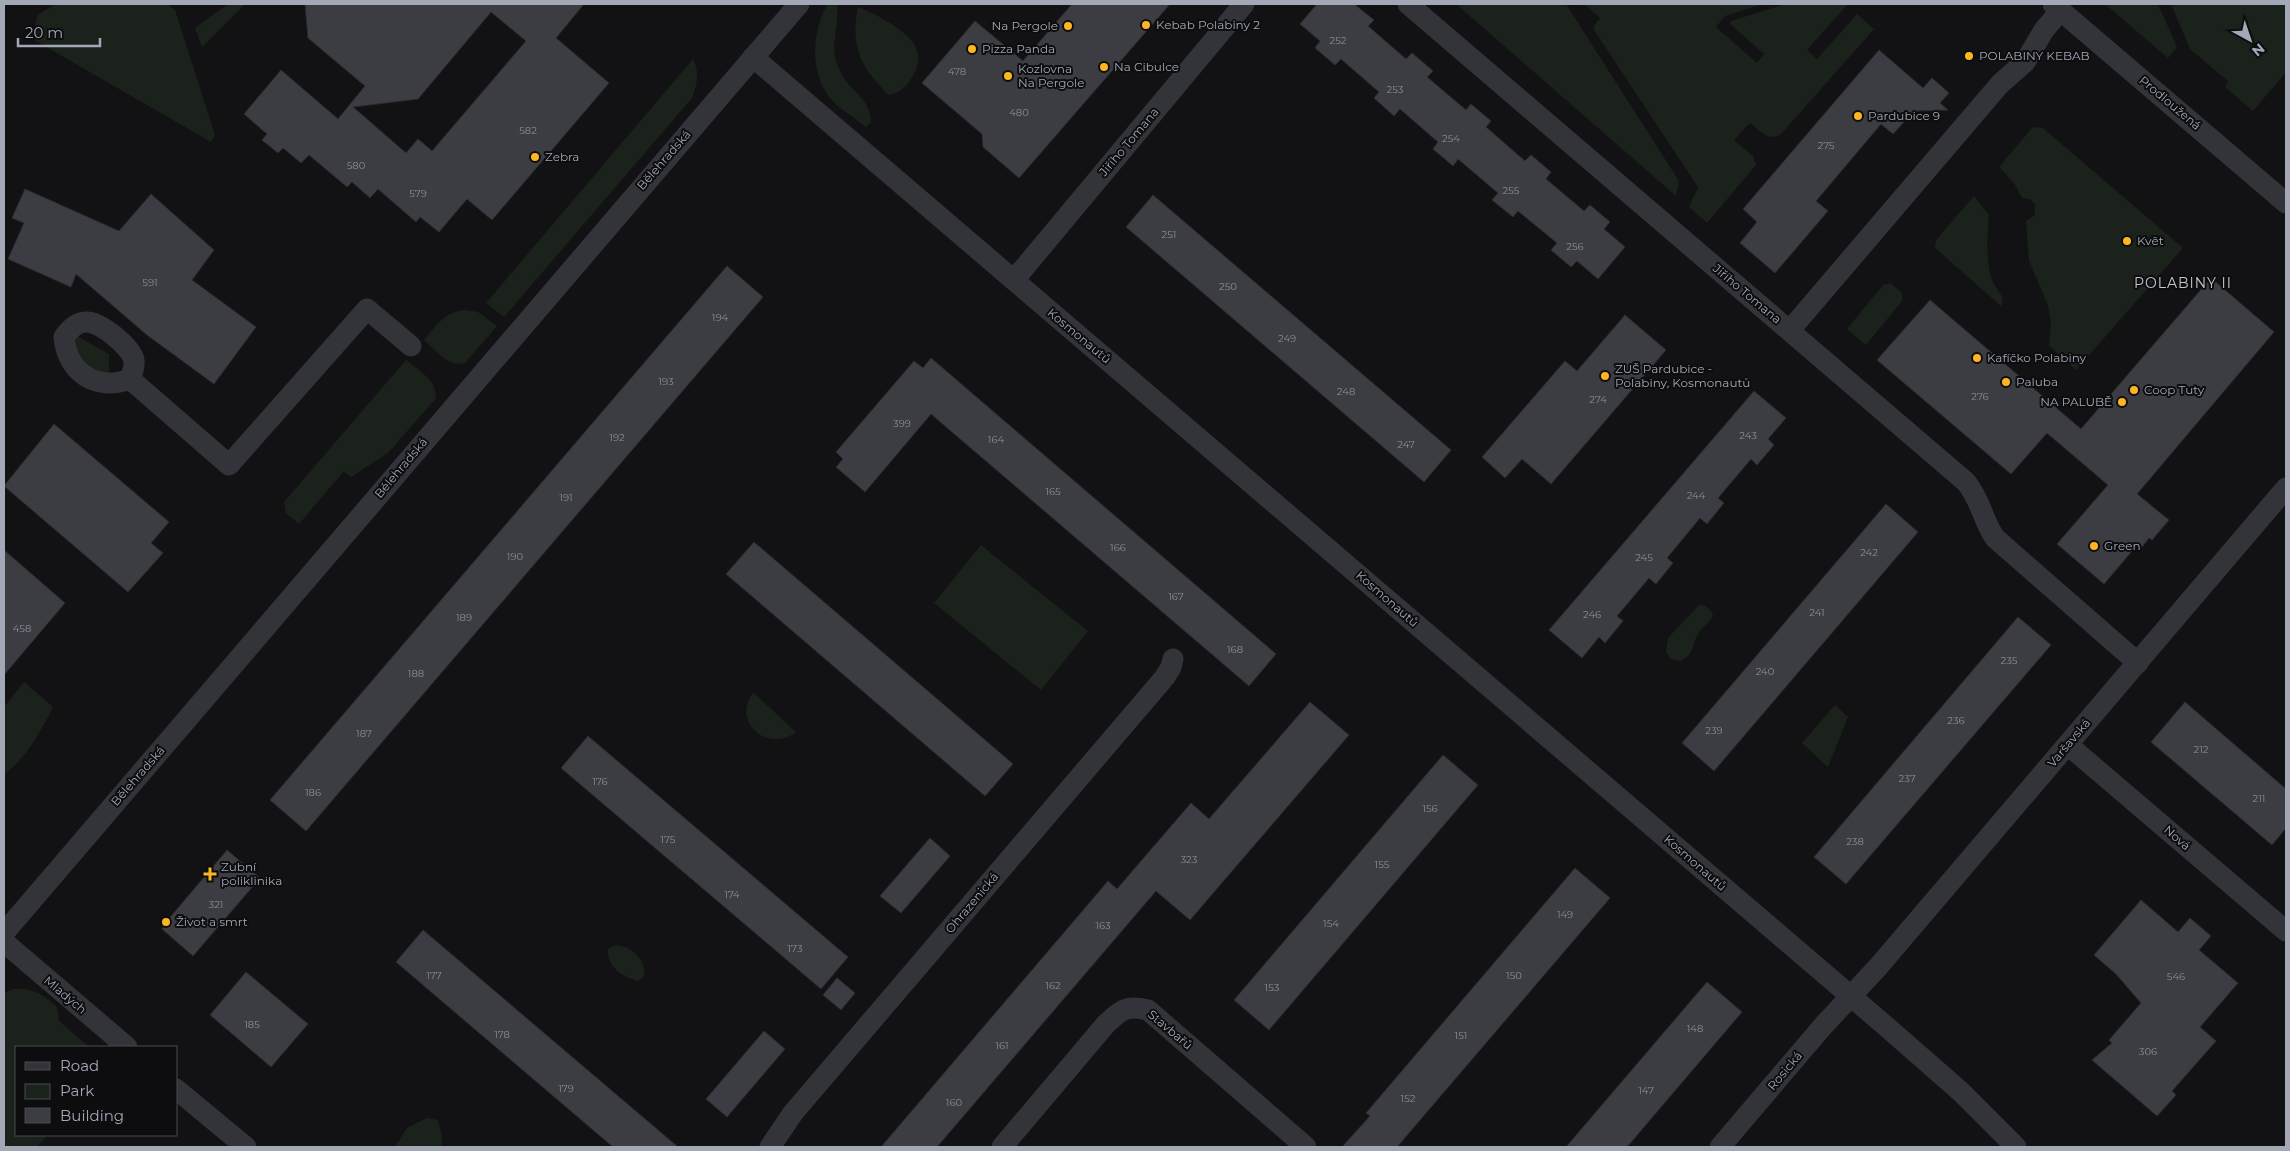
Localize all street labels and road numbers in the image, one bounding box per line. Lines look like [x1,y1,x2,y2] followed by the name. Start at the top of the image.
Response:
[2136,72,2204,133] street label: Prodloužená
[1095,104,1162,180] street label: Jiřího Tomana
[634,127,694,193] street label: Bělehradská
[1709,260,1785,327] street label: Jiřího Tomana
[1045,305,1114,366] street label: Kosmonautů
[371,434,430,501] street label: Bělehradská
[1353,567,1422,630] street label: Kosmonautů
[2044,715,2093,770] street label: Varšavská
[108,743,168,809] street label: Bělehradská
[2161,822,2194,853] street label: Nová
[1661,831,1730,894] street label: Kosmonautů
[942,869,1001,936] street label: Ohrazenická
[41,972,90,1017] street label: Mladých
[1145,1007,1196,1053] street label: Stavbařů
[1764,1048,1805,1093] street label: Rosická

